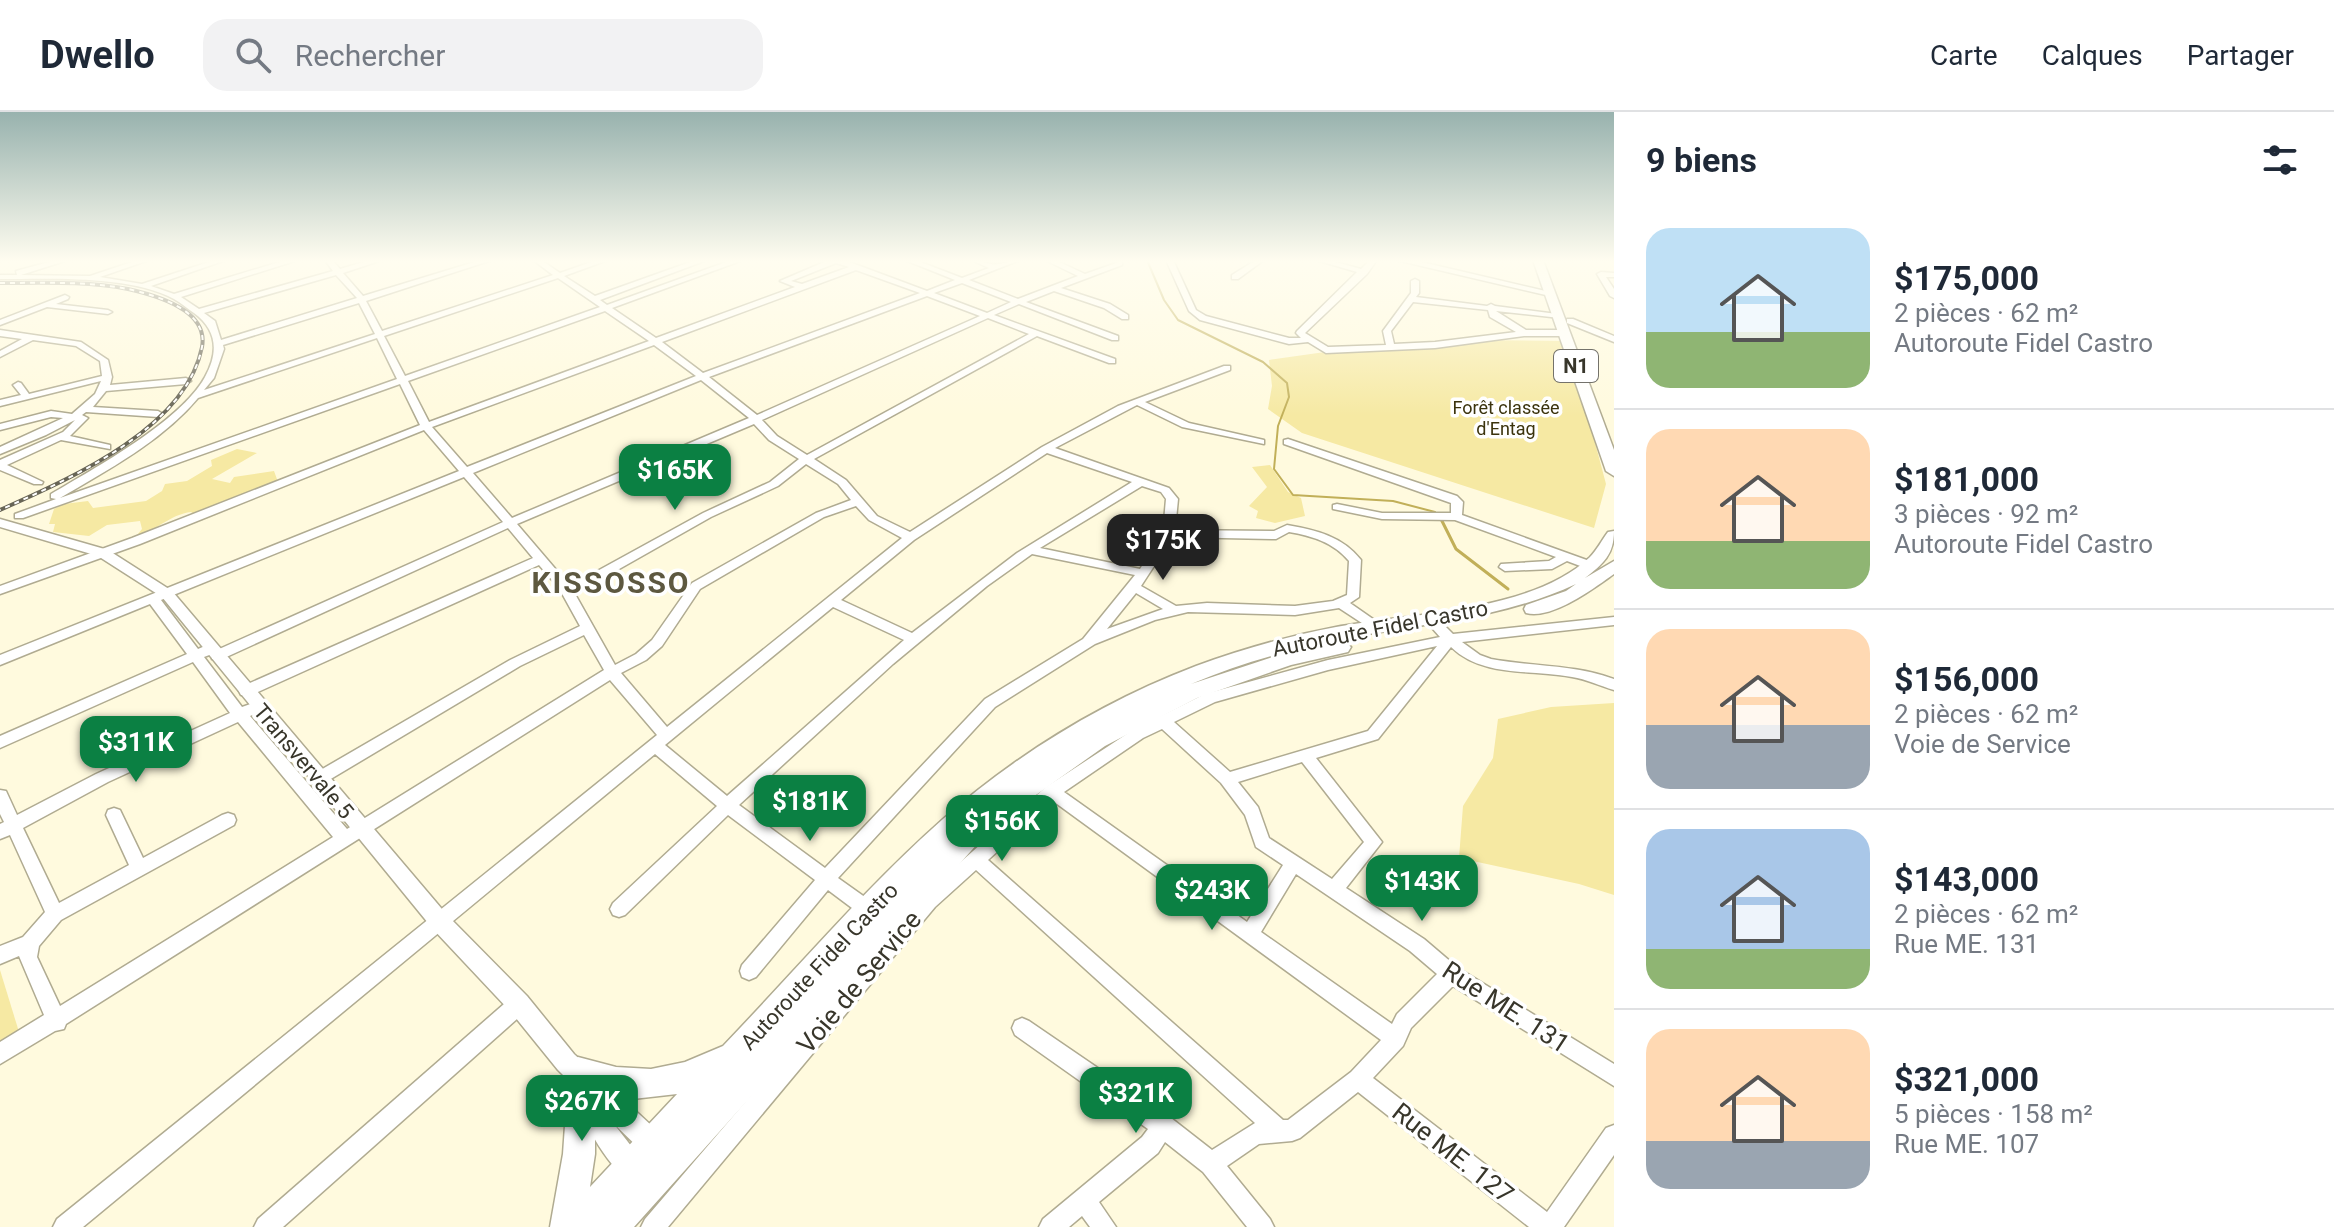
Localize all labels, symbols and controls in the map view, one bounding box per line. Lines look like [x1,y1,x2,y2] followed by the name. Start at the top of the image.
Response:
[203,19,763,91] search box
[40,33,155,77] text: Dwello
[231,33,275,77] icon: search
[295,38,445,73] text: Rechercher
[1930,39,1998,72] text: Carte
[2042,39,2143,72] text: Calques
[2187,39,2294,72] text: Partager
[2258,138,2302,182] icon: filters
[1646,140,1757,180] text: 9 biens
[1894,258,2039,298] text: $175,000
[1710,260,1806,356] icon: home
[1894,298,2078,328] text: 2 pièces · 62 m²
[1894,328,2153,358] text: Autoroute Fidel Castro
[1554,350,1598,382] road number: N1
[1452,397,1560,439] park label: Forêt classée d'Entag
[619,444,731,512] pin: $165K
[637,455,713,485] text: $165K
[1894,459,2039,499] text: $181,000
[1710,461,1806,557] icon: home
[1894,499,2078,529] text: 3 pièces · 92 m²
[1107,514,1219,582] pin: $175K
[1125,525,1201,555] text: $175K
[1894,529,2153,559] text: Autoroute Fidel Castro
[531,565,691,600] district label: KISSOSSO
[1270,595,1490,662] street label: Autoroute Fidel Castro
[1894,659,2039,699] text: $156,000
[1710,661,1806,757] icon: home
[248,699,359,824] street label: Transvervale 5
[1894,699,2078,729] text: 2 pièces · 62 m²
[80,716,192,784] pin: $311K
[98,727,174,757] text: $311K
[1894,729,2071,759] text: Voie de Service
[754,775,866,843] pin: $181K
[772,786,848,816] text: $181K
[946,795,1058,863] pin: $156K
[964,806,1040,836] text: $156K
[1366,855,1478,923] pin: $143K
[1894,859,2039,899] text: $143,000
[1710,861,1806,957] icon: home
[1156,864,1268,932] pin: $243K
[1384,866,1460,896] text: $143K
[1174,875,1250,905] text: $243K
[735,878,903,1055] street label: Autoroute Fidel Castro
[1894,899,2078,929] text: 2 pièces · 62 m²
[791,905,927,1059] street label: Voie de Service
[1894,929,2039,959] text: Rue ME. 131
[1437,955,1575,1059] street label: Rue ME. 131
[1894,1059,2039,1099] text: $321,000
[1710,1061,1806,1157] icon: home
[1080,1067,1192,1135] pin: $321K
[526,1075,638,1143] pin: $267K
[1098,1078,1174,1108] text: $321K
[544,1086,620,1116] text: $267K
[1387,1096,1519,1210] street label: Rue ME. 127
[1894,1099,2093,1129] text: 5 pièces · 158 m²
[1894,1129,2039,1159] text: Rue ME. 107

